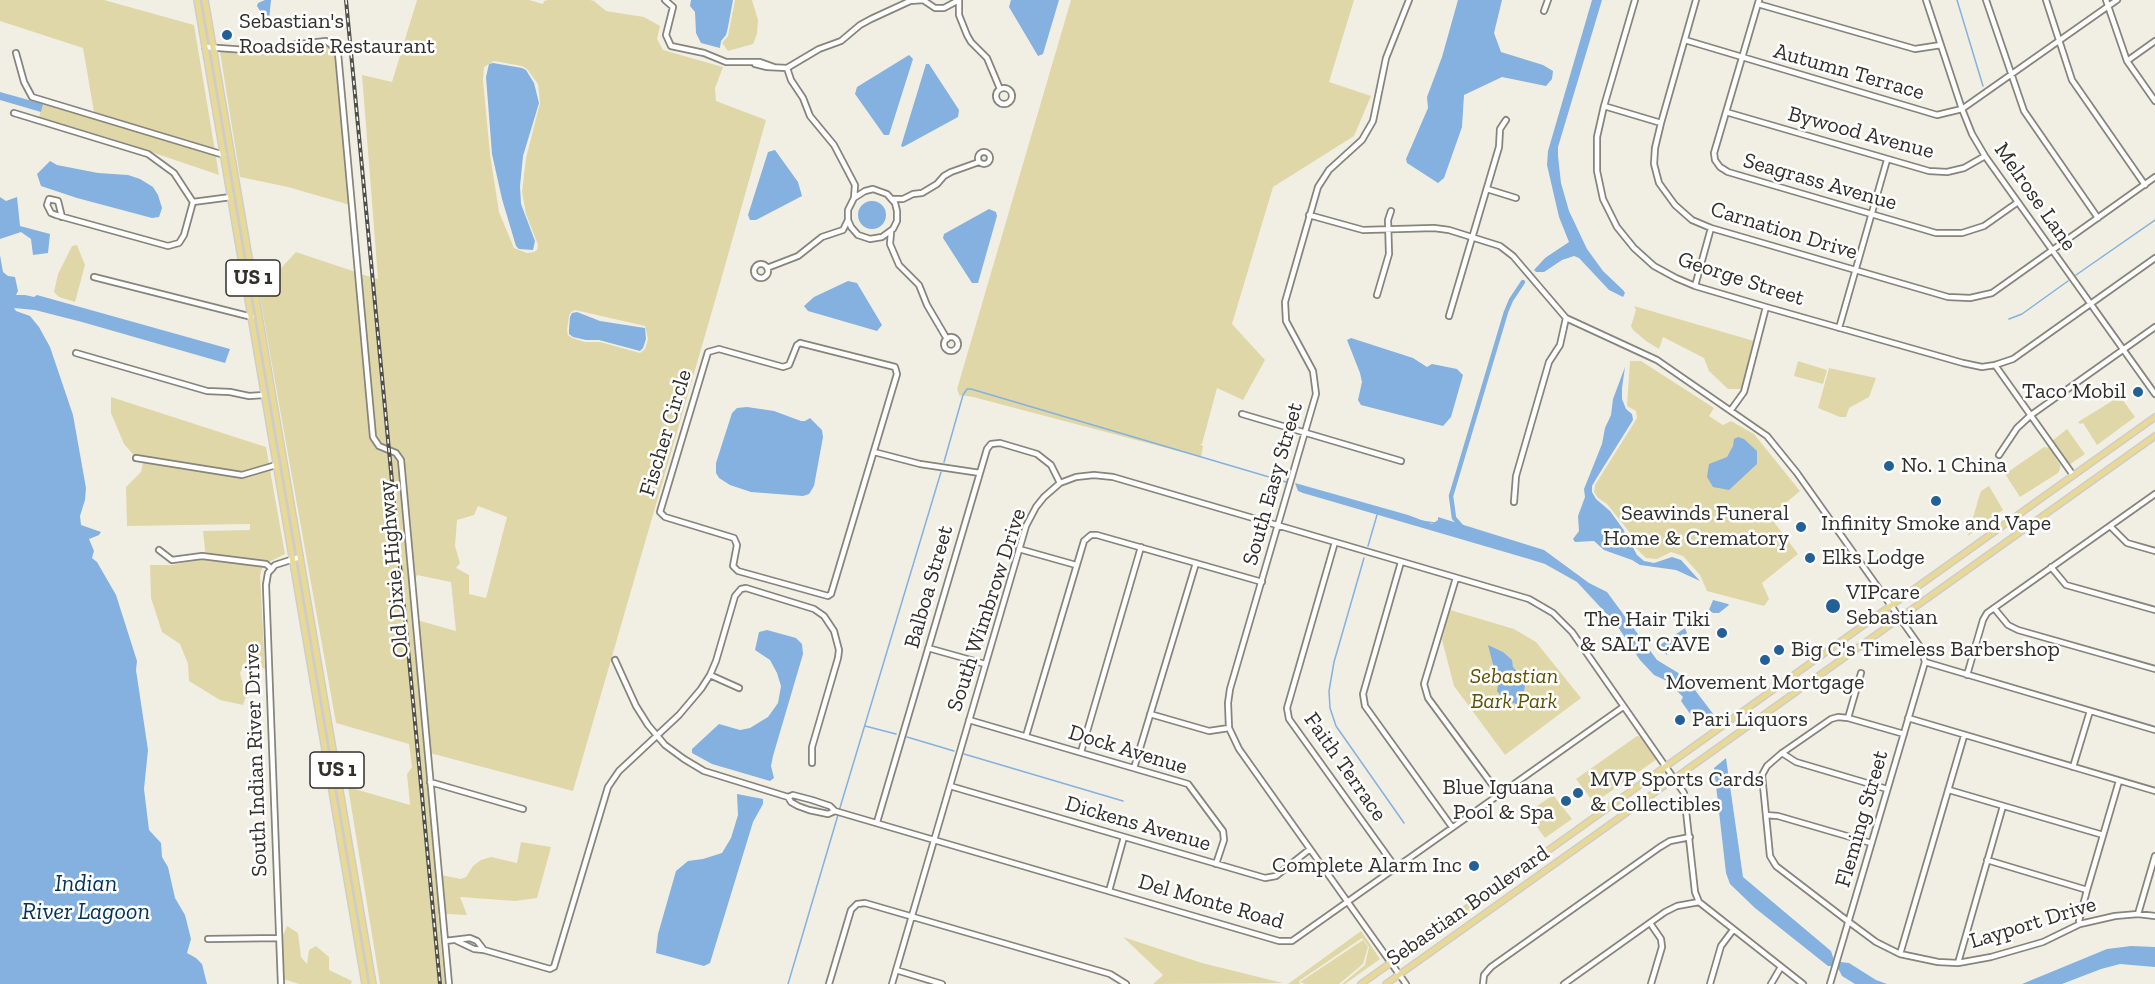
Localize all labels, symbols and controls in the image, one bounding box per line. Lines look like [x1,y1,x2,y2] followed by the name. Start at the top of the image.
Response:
[239,9,435,60] place label: Sebastian's Roadside Restaurant
[220,28,234,42] marker: Sebastian's Roadside Restaurant
[1771,38,1927,106] street label: Autumn Terrace
[1785,101,1937,165] street label: Bywood Avenue
[1988,138,2082,256] street label: Melrose Lane
[1740,147,1900,217] street label: Seagrass Avenue
[1707,196,1861,266] street label: Carnation Drive
[1674,246,1808,312] street label: George Street
[226,260,280,296] road number: US 1
[634,366,698,500] street label: Fischer Circle
[2022,379,2126,405] place label: Taco Mobil
[2131,385,2145,399] marker: Taco Mobil
[1237,400,1309,568] street label: South Easy Street
[1901,453,2007,479] place label: No. 1 China
[1882,459,1896,473] marker: No. 1 China
[373,479,415,659] street label: Old Dixie Highway
[1929,494,1943,508] marker: Infinity Smoke and Vape
[1603,501,1789,552] place label: Seawinds Funeral Home & Crematory
[942,505,1032,715] street label: South Wimbrow Drive
[1821,511,2051,537] place label: Infinity Smoke and Vape
[1794,520,1808,534] marker: Seawinds Funeral Home & Crematory
[899,523,959,651] street label: Balboa Street
[1822,545,1925,571] place label: Elks Lodge
[1803,551,1817,565] marker: Elks Lodge
[1846,580,1938,632] place label: VIPcare Sebastian
[1824,597,1842,615] marker: VIPcare Sebastian
[1580,607,1710,658] place label: The Hair Tiki & SALT CAVE
[1715,626,1729,640] marker: The Hair Tiki & SALT CAVE
[1791,637,2060,663] place label: Big C's Timeless Barbershop
[239,643,273,877] street label: South Indian River Drive
[1772,643,1786,657] marker: Big C's Timeless Barbershop
[1758,653,1772,667] marker: Movement Mortgage
[1470,664,1558,716] park label: Sebastian Bark Park
[1666,670,1864,696] place label: Movement Mortgage
[1692,707,1808,733] place label: Pari Liquors
[1298,708,1392,826] street label: Faith Terrace
[1673,713,1687,727] marker: Pari Liquors
[1065,719,1191,781] street label: Dock Avenue
[1830,747,1894,891] street label: Fleming Street
[310,752,364,788] road number: US 1
[1590,767,1764,818] place label: MVP Sports Cards & Collectibles
[1442,775,1554,826] place label: Blue Iguana Pool & Spa
[1571,786,1585,800] marker: MVP Sports Cards & Collectibles
[1062,791,1214,857] street label: Dickens Avenue
[1559,794,1573,808] marker: Blue Iguana Pool & Spa
[1382,840,1554,972] street label: Sebastian Boulevard
[1272,853,1462,879] place label: Complete Alarm Inc
[1467,859,1481,873] marker: Complete Alarm Inc
[1135,869,1287,935] street label: Del Monte Road
[22,870,150,926] water label: Indian River Lagoon
[1967,891,2099,955] street label: Layport Drive

